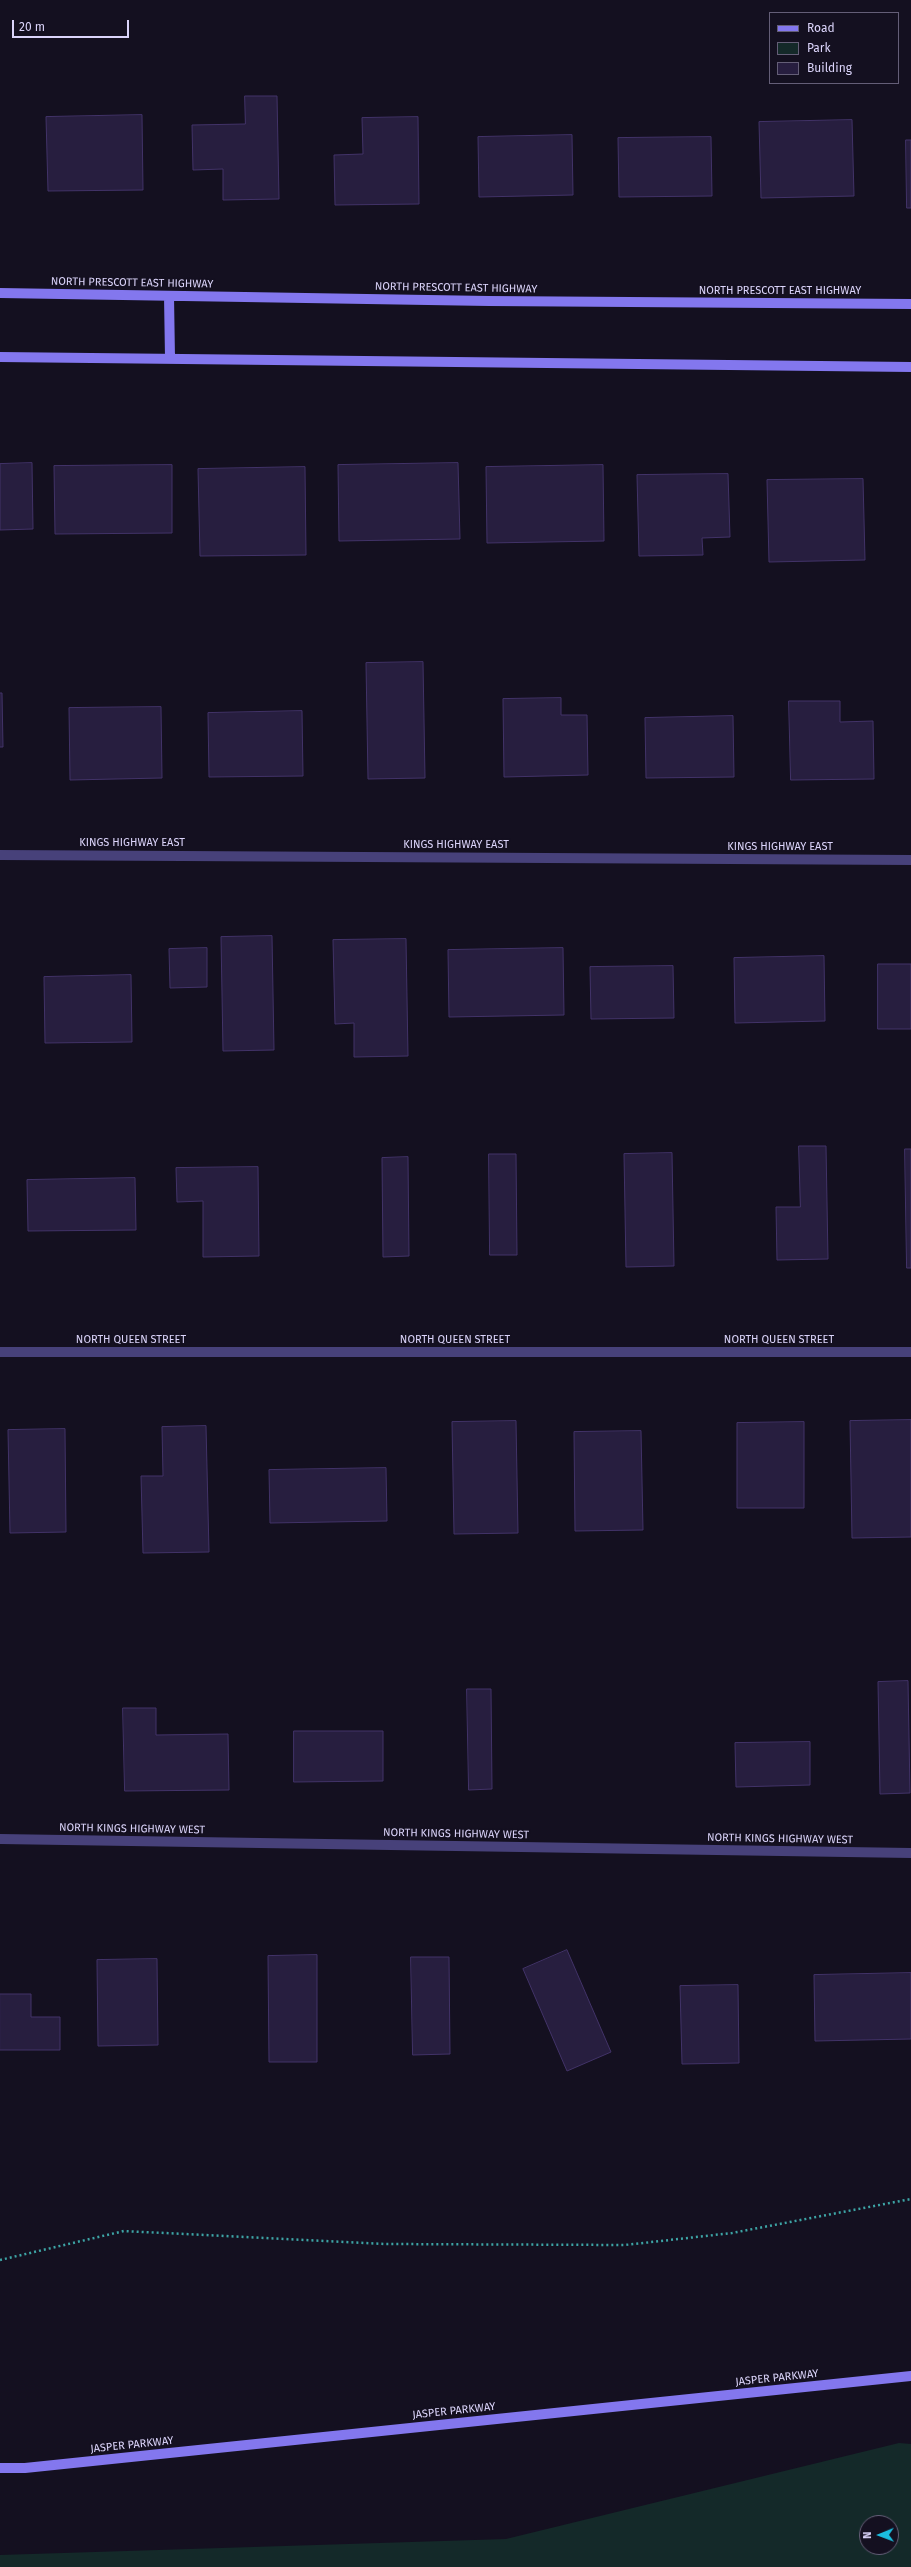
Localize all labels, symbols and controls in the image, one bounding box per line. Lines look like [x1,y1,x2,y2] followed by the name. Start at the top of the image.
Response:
[14,12,131,38] scale bar
[769,12,899,84] legend
[19,20,45,34] text: 20 m
[807,21,835,35] text: Road
[807,41,831,55] text: Park
[807,61,852,75] text: Building
[51,275,213,291] street label: NORTH PRESCOTT EAST HIGHWAY
[375,280,537,296] street label: NORTH PRESCOTT EAST HIGHWAY
[699,284,861,298] street label: NORTH PRESCOTT EAST HIGHWAY
[79,836,185,850] street label: KINGS HIGHWAY EAST
[403,838,509,852] street label: KINGS HIGHWAY EAST
[727,840,833,854] street label: KINGS HIGHWAY EAST
[76,1333,186,1347] street label: NORTH QUEEN STREET
[400,1333,510,1347] street label: NORTH QUEEN STREET
[724,1333,834,1347] street label: NORTH QUEEN STREET
[59,1821,205,1837] street label: NORTH KINGS HIGHWAY WEST
[383,1826,529,1842] street label: NORTH KINGS HIGHWAY WEST
[707,1831,853,1847] street label: NORTH KINGS HIGHWAY WEST
[735,2367,819,2389] street label: JASPER PARKWAY
[412,2400,496,2422] street label: JASPER PARKWAY
[90,2434,174,2456] street label: JASPER PARKWAY
[859,2515,899,2555] north arrow
[861,2531,874,2539] text: N

